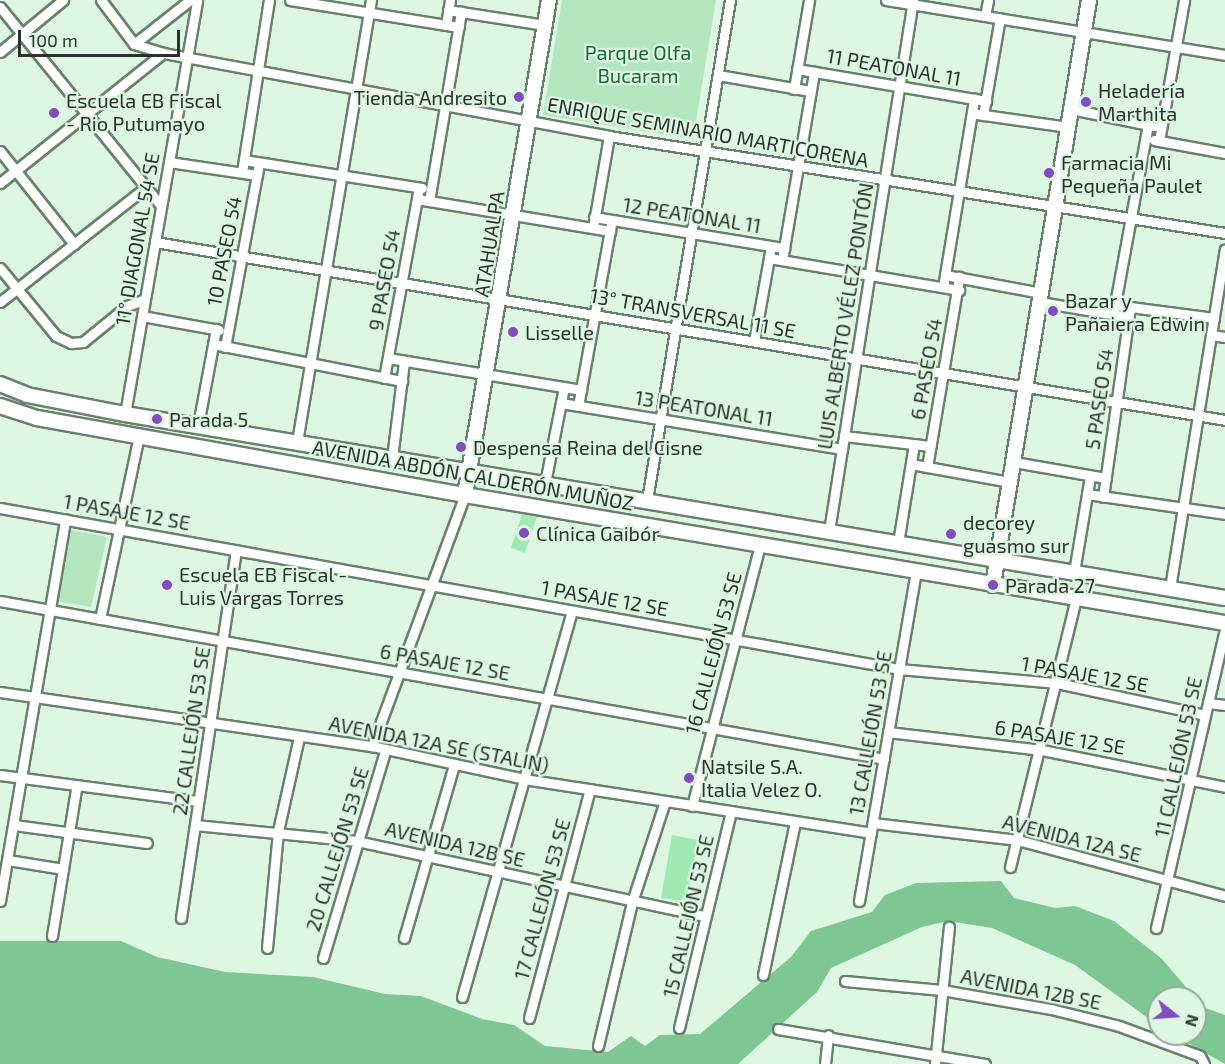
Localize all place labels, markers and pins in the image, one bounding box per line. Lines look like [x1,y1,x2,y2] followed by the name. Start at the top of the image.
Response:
[1098,78,1185,125] place label: Heladería Marthita
[353,85,507,109] place label: Tienda Andresito
[66,89,221,136] place label: Escuela EB Fiscal - Rio Putumayo
[512,90,526,104] marker: Tienda Andresito
[1079,95,1093,109] marker: Heladería Marthita
[47,106,61,120] marker: Escuela EB Fiscal - Rio Putumayo
[1061,150,1202,197] place label: Farmacia Mi Pequeña Paulet
[1042,166,1056,180] marker: Farmacia Mi Pequeña Paulet
[1065,288,1205,335] place label: Bazar y Pañaiera Edwin
[1046,304,1060,318] marker: Bazar y Pañaiera Edwin
[525,320,594,344] place label: Lisselle
[506,325,520,339] marker: Lisselle
[169,407,248,431] place label: Parada 5
[150,412,164,426] marker: Parada 5
[473,435,703,459] place label: Despensa Reina del Cisne
[454,440,468,454] marker: Despensa Reina del Cisne
[963,510,1070,557] place label: decorey guasmo sur
[536,521,659,545] place label: Clínica Gaibór
[517,526,531,540] marker: Clínica Gaibór
[944,527,958,541] marker: decorey guasmo sur
[179,562,348,609] place label: Escuela EB Fiscal - Luis Vargas Torres
[1005,573,1095,597] place label: Parada 27
[160,578,174,592] marker: Escuela EB Fiscal - Luis Vargas Torres
[986,578,1000,592] marker: Parada 27
[701,754,823,801] place label: Natsile S.A. Italia Velez O.
[682,771,696,785] marker: Natsile S.A. Italia Velez O.

